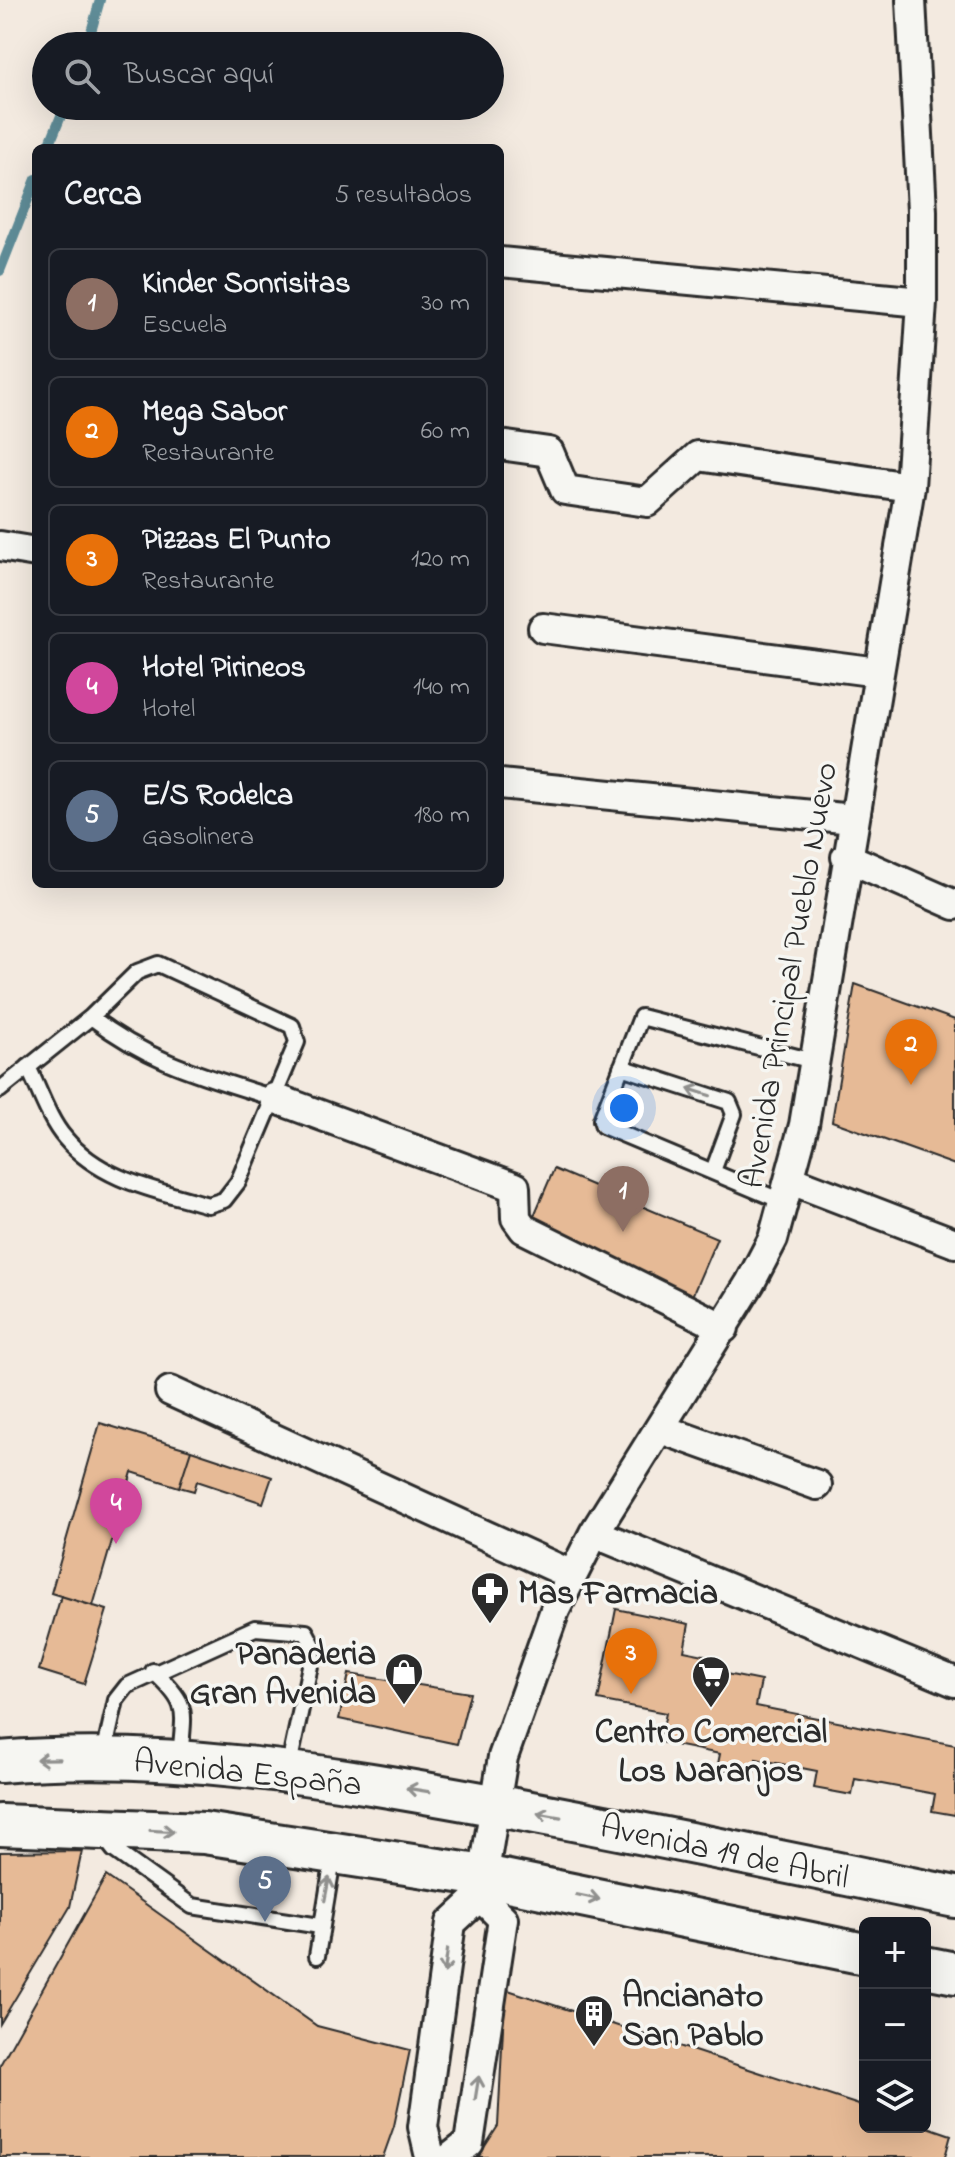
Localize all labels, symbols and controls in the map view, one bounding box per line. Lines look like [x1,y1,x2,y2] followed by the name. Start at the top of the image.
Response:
[32,32,504,120] search box
[60,54,104,98] icon: search
[124,54,274,98] text: Buscar aquí
[64,171,142,221] text: Cerca
[334,177,472,215] text: 5 resultados
[142,263,350,307] text: Kinder Sonrisitas
[88,285,96,323] text: 1
[421,285,470,323] text: 30 m
[142,307,227,345] text: Escuela
[142,391,287,435] text: Mega Sabor
[86,413,98,451] text: 2
[421,413,470,451] text: 60 m
[142,435,274,473] text: Restaurante
[142,519,331,563] text: Pizzas El Punto
[87,541,97,579] text: 3
[411,541,470,579] text: 120 m
[142,563,274,601] text: Restaurante
[142,647,306,691] text: Hotel Pirineos
[87,669,97,707] text: 4
[413,669,470,707] text: 140 m
[142,691,195,729] text: Hotel
[729,759,853,1193] street label: Avenida Principal Pueblo Nuevo
[142,775,293,819] text: E/S Rodelca
[85,797,99,835] text: 5
[414,797,470,835] text: 180 m
[142,819,254,857] text: Gasolinera
[885,1019,937,1085] pin: 2
[687,1084,713,1099] one-way arrow
[604,1088,644,1128] your location
[597,1166,649,1232] pin: 1
[90,1478,142,1544] pin: 4
[469,1570,511,1625] pharmacy icon: Mas Farmacia
[518,1570,718,1620] place label: Mas Farmacia
[605,1628,657,1694] pin: 3
[190,1631,376,1720] place label: Panaderia Gran Avenida
[383,1651,425,1706] shop icon: Panaderia Gran Avenida
[690,1654,732,1709] supermarket icon: Centro Comercial Los Naranjos
[595,1709,827,1798] place label: Centro Comercial Los Naranjos
[131,1738,364,1812] street label: Avenida España
[35,1751,62,1767] one-way arrow
[406,1782,431,1797] one-way arrow
[595,1803,853,1905] street label: Avenida 19 de Abril
[537,1807,563,1822] one-way arrow
[148,1824,175,1839] one-way arrow
[239,1856,291,1922] pin: 5
[320,1877,335,1903] one-way arrow
[574,1890,600,1905] one-way arrow
[859,1917,931,2133] map controls
[859,1917,931,1989] button: +
[438,1948,453,1973] one-way arrow
[622,1973,764,2062] place label: Ancianato San Pablo
[859,1989,931,2061] button: −
[573,1993,615,2048] building icon: Ancianato San Pablo
[859,2061,931,2133] button: layers
[471,2076,486,2101] one-way arrow

